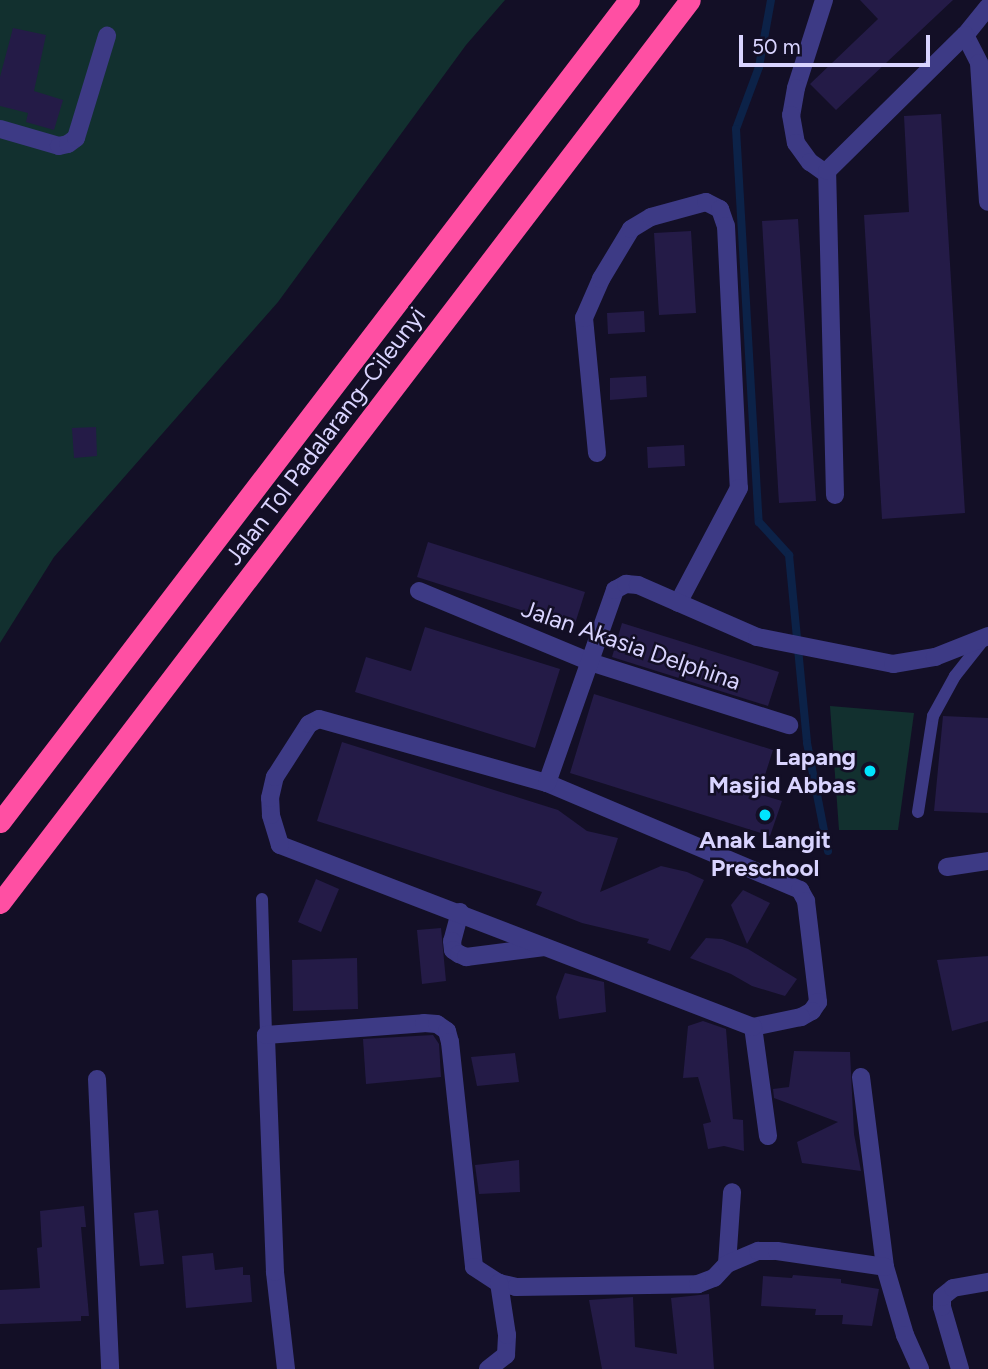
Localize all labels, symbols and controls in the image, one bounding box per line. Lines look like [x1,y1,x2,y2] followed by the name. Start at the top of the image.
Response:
[743,21,934,65] scale bar
[752,34,801,59] text: 50 m
[219,301,431,571] street label: Jalan Tol Padalarang–Cileunyi
[518,594,744,696] street label: Jalan Akasia Delphina
[708,743,856,799] place label: Lapang Masjid Abbas
[862,763,878,779] marker: Lapang Masjid Abbas
[757,807,773,823] marker: Anak Langit Preschool
[699,826,831,882] place label: Anak Langit Preschool

